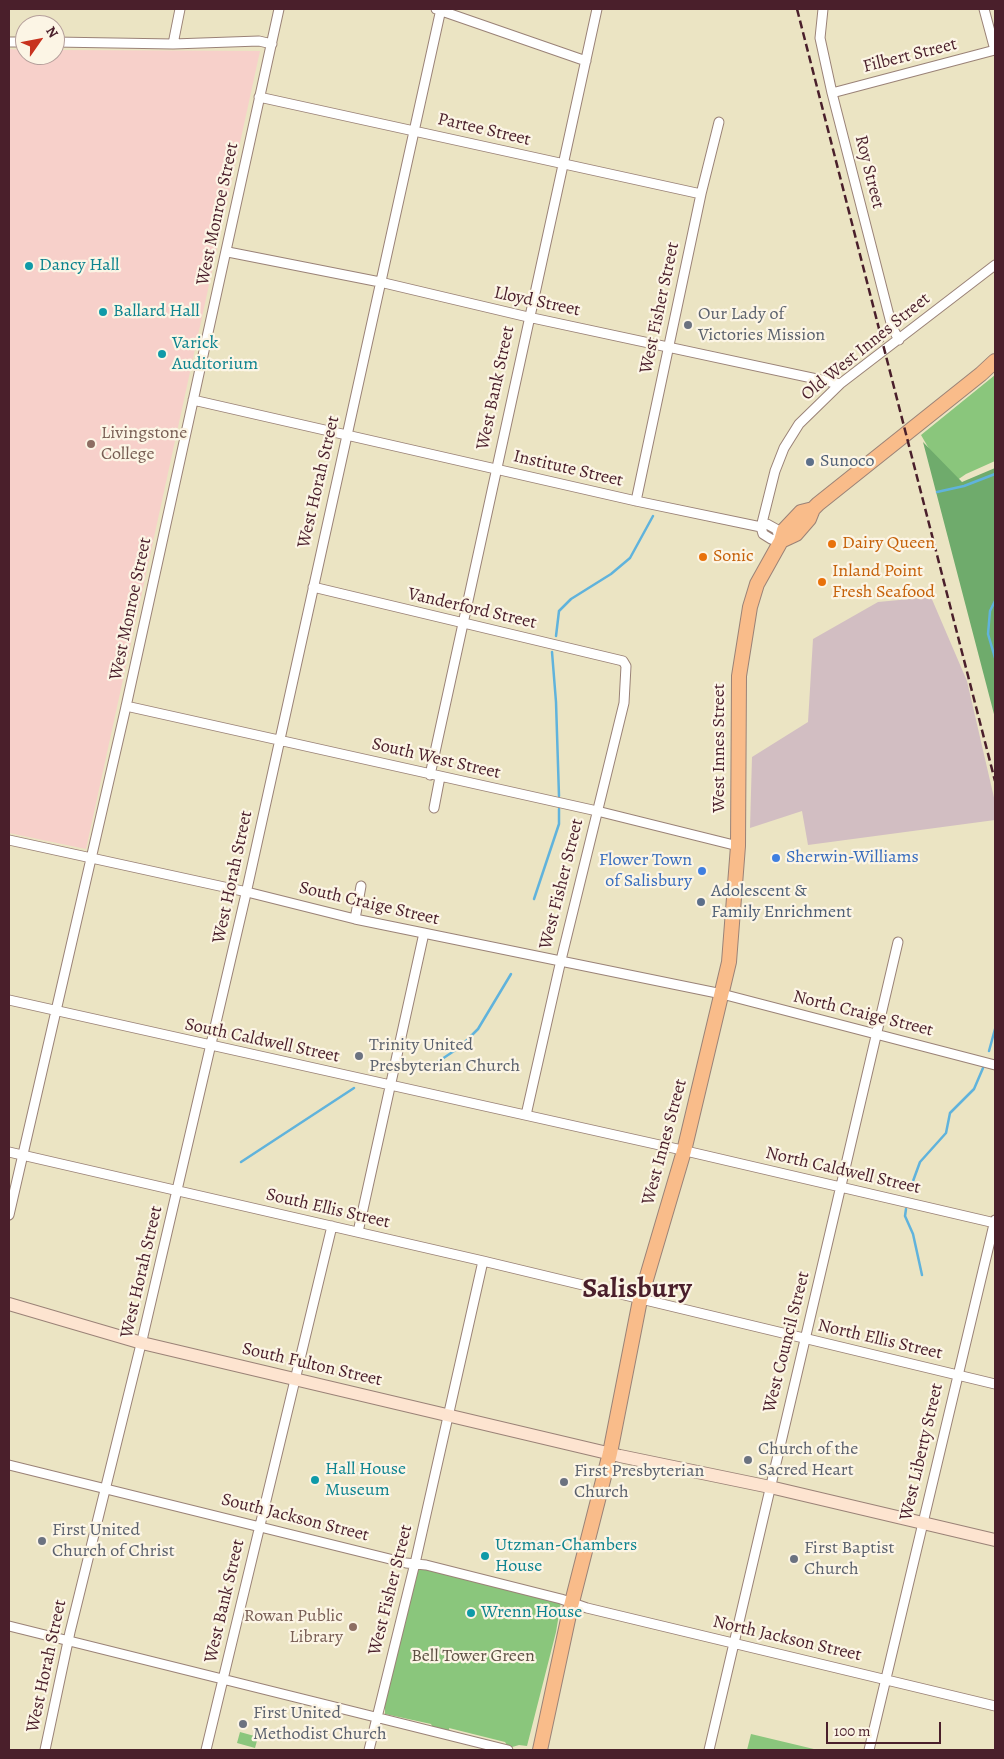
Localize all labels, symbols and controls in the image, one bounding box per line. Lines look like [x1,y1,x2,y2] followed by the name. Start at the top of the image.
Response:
[15,15,65,65] north arrow
[41,23,63,42] text: N
[861,34,959,78] street label: Filbert Street
[435,109,533,151] street label: Partee Street
[849,133,889,211] street label: Roy Street
[192,141,244,287] street label: West Monroe Street
[636,240,684,376] street label: West Fisher Street
[39,255,120,277] place label: Dancy Hall
[23,260,35,272] marker: Dancy Hall
[492,282,582,322] street label: Lloyd Street
[797,288,935,406] street label: Old West Innes Street
[113,301,200,323] place label: Ballard Hall
[698,304,825,346] place label: Our Lady of Victories Mission
[97,306,109,318] marker: Ballard Hall
[682,319,694,331] marker: Our Lady of Victories Mission
[472,324,520,452] street label: West Bank Street
[172,333,258,376] place label: Varick Auditorium
[156,348,168,360] marker: Varick Auditorium
[293,414,345,550] street label: West Horah Street
[101,423,187,466] place label: Livingstone College
[85,438,97,450] marker: Livingstone College
[511,446,625,492] street label: Institute Street
[820,451,874,473] place label: Sunoco
[804,456,816,468] marker: Sunoco
[842,533,935,555] place label: Dairy Queen
[105,536,157,682] street label: West Monroe Street
[826,538,838,550] marker: Dairy Queen
[713,546,754,568] place label: Sonic
[697,551,709,563] marker: Sonic
[832,561,935,604] place label: Inland Point Fresh Seafood
[816,576,828,588] marker: Inland Point Fresh Seafood
[406,584,538,634] street label: Vanderford Street
[709,683,731,813] street label: West Innes Street
[370,734,502,784] street label: South West Street
[208,809,258,945] street label: West Horah Street
[535,816,589,952] street label: West Fisher Street
[786,847,919,869] place label: Sherwin-Williams
[599,850,692,892] place label: Flower Town of Salisbury
[770,852,782,864] marker: Sherwin-Williams
[696,865,708,877] marker: Flower Town of Salisbury
[297,877,441,931] street label: South Craige Street
[711,881,852,924] place label: Adolescent & Family Enrichment
[695,896,707,908] marker: Adolescent & Family Enrichment
[791,986,935,1042] street label: North Craige Street
[183,1014,341,1068] street label: South Caldwell Street
[369,1035,520,1078] place label: Trinity United Presbyterian Church
[353,1050,365,1062] marker: Trinity United Presbyterian Church
[638,1077,692,1207] street label: West Innes Street
[763,1143,923,1199] street label: North Caldwell Street
[264,1184,392,1234] street label: South Ellis Street
[116,1204,168,1340] street label: West Horah Street
[759,1269,815,1415] street label: West Council Street
[582,1273,692,1307] district label: Salisbury
[816,1315,944,1365] street label: North Ellis Street
[240,1338,384,1392] street label: South Fulton Street
[896,1381,948,1523] street label: West Liberty Street
[758,1439,858,1482] place label: Church of the Sacred Heart
[742,1454,754,1466] marker: Church of the Sacred Heart
[325,1459,406,1502] place label: Hall House Museum
[574,1461,704,1504] place label: First Presbyterian Church
[309,1474,321,1486] marker: Hall House Museum
[558,1476,570,1488] marker: First Presbyterian Church
[219,1489,371,1547] street label: South Jackson Street
[52,1520,175,1562] place label: First United Church of Christ
[364,1522,418,1658] street label: West Fisher Street
[36,1535,48,1547] marker: First United Church of Christ
[495,1535,637,1578] place label: Utzman-Chambers House
[200,1537,250,1665] street label: West Bank Street
[804,1538,894,1580] place label: First Baptist Church
[479,1550,491,1562] marker: Utzman-Chambers House
[788,1553,800,1565] marker: First Baptist Church
[22,1598,72,1734] street label: West Horah Street
[481,1602,582,1624] place label: Wrenn House
[244,1606,343,1648] place label: Rowan Public Library
[465,1607,477,1619] marker: Wrenn House
[711,1611,863,1667] street label: North Jackson Street
[347,1621,359,1633] marker: Rowan Public Library
[411,1646,535,1668] park label: Bell Tower Green
[253,1703,387,1746] place label: First United Methodist Church
[829,1712,944,1744] scale bar
[237,1718,249,1730] marker: First United Methodist Church
[834,1721,871,1741] text: 100 m

